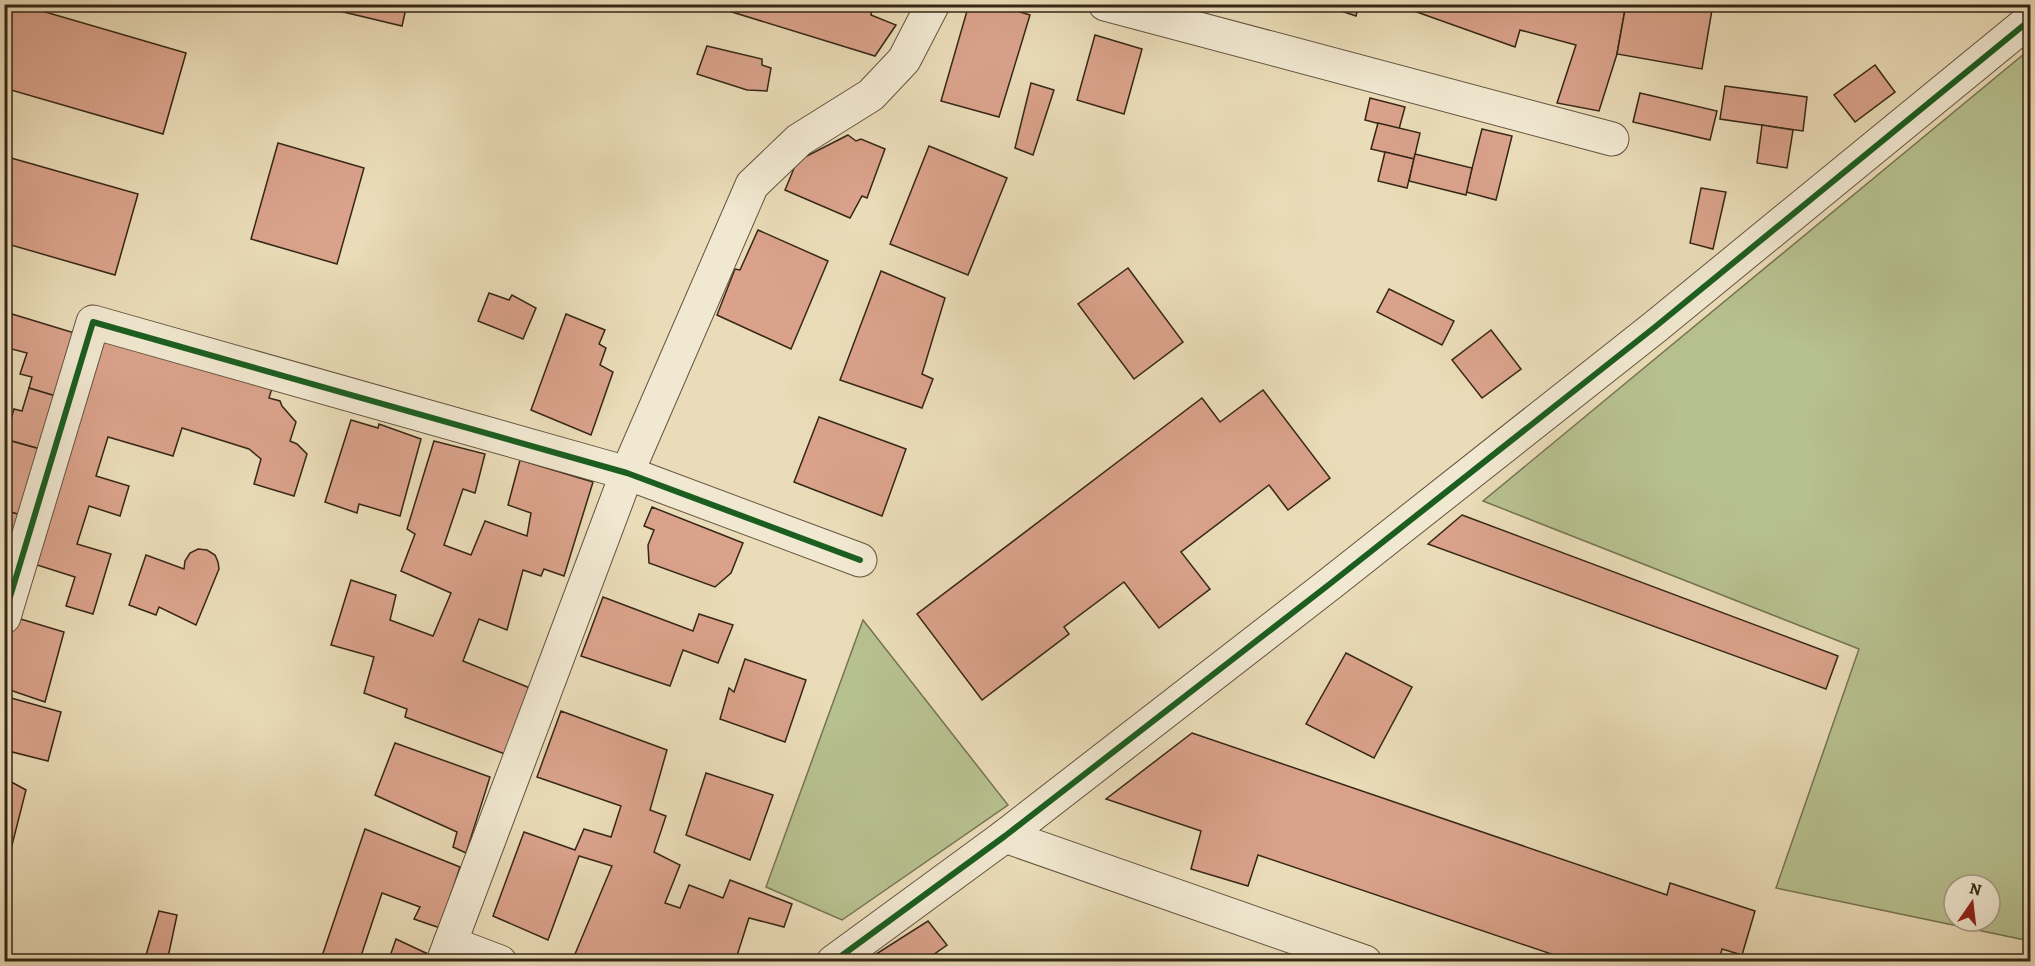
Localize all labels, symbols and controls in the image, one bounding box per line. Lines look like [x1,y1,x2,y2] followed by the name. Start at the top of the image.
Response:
[1942,873,2002,933] north arrow
[1967,877,1984,902] text: N

